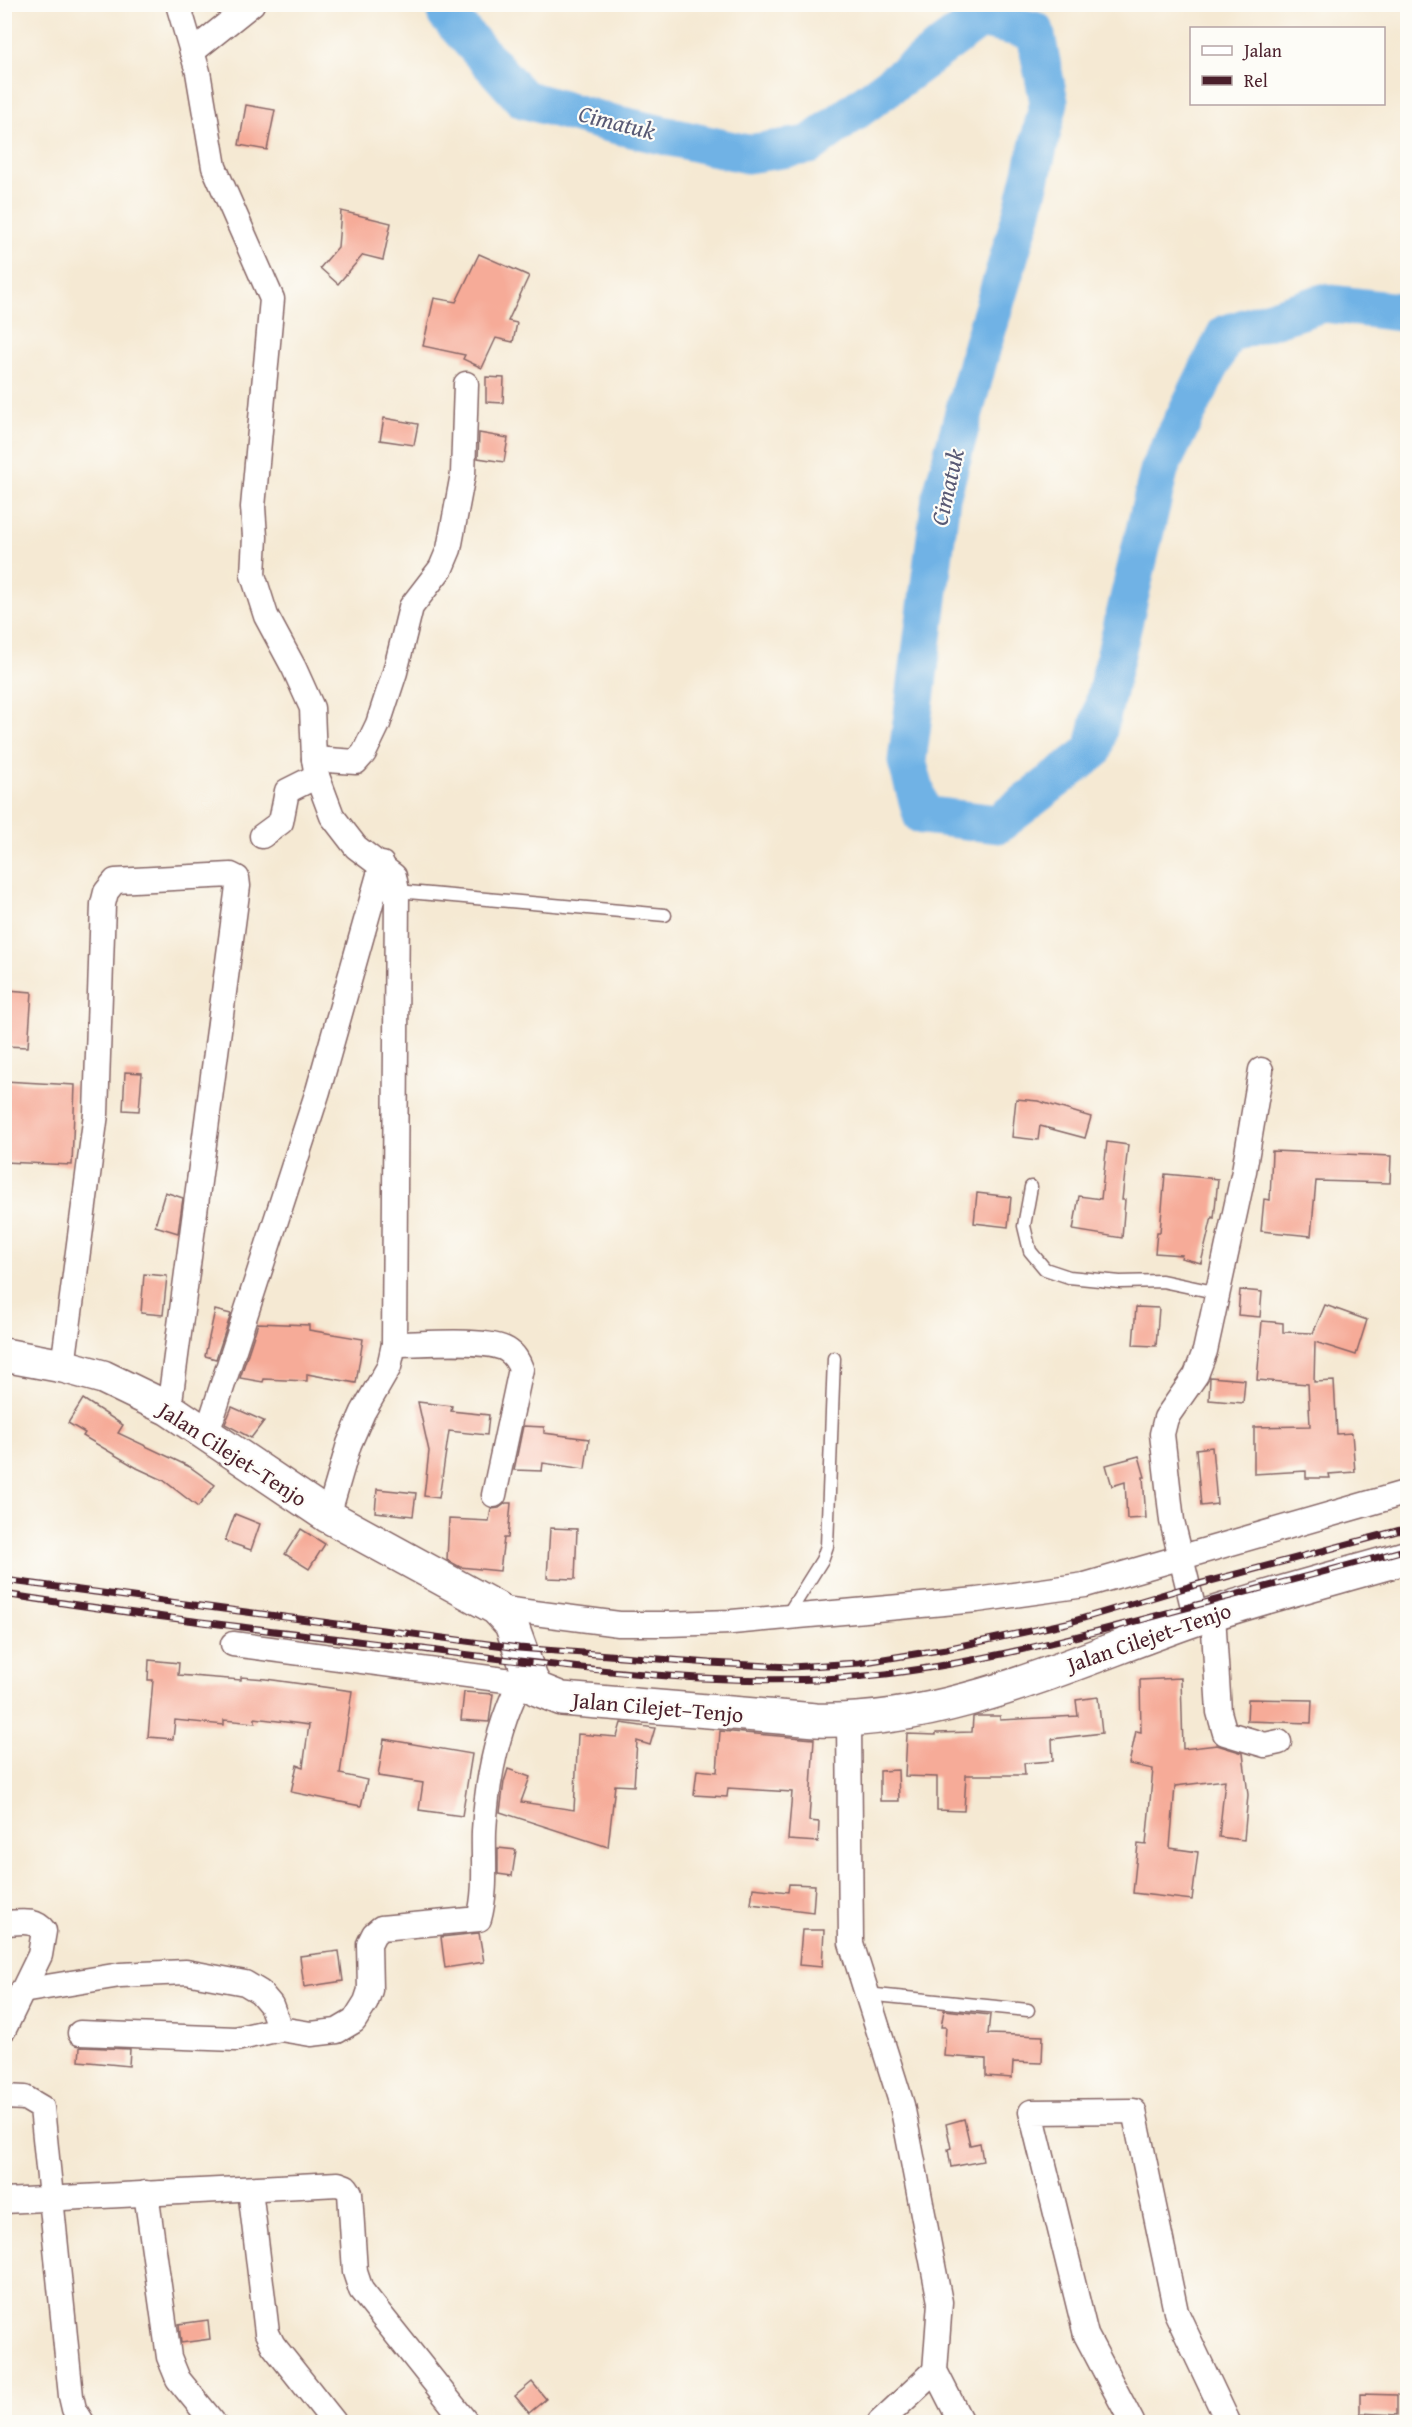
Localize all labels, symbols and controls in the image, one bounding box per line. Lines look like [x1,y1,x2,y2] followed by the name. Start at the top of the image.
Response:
[1190,27,1385,105] legend
[1242,37,1282,64] text: Jalan
[1244,67,1268,94] text: Rel
[575,96,659,148] water label: Cimatuk
[921,445,973,529] water label: Cimatuk
[150,1392,314,1514] street label: Jalan Cilejet–Tenjo
[1060,1594,1235,1681] street label: Jalan Cilejet–Tenjo
[568,1683,745,1730] street label: Jalan Cilejet–Tenjo

